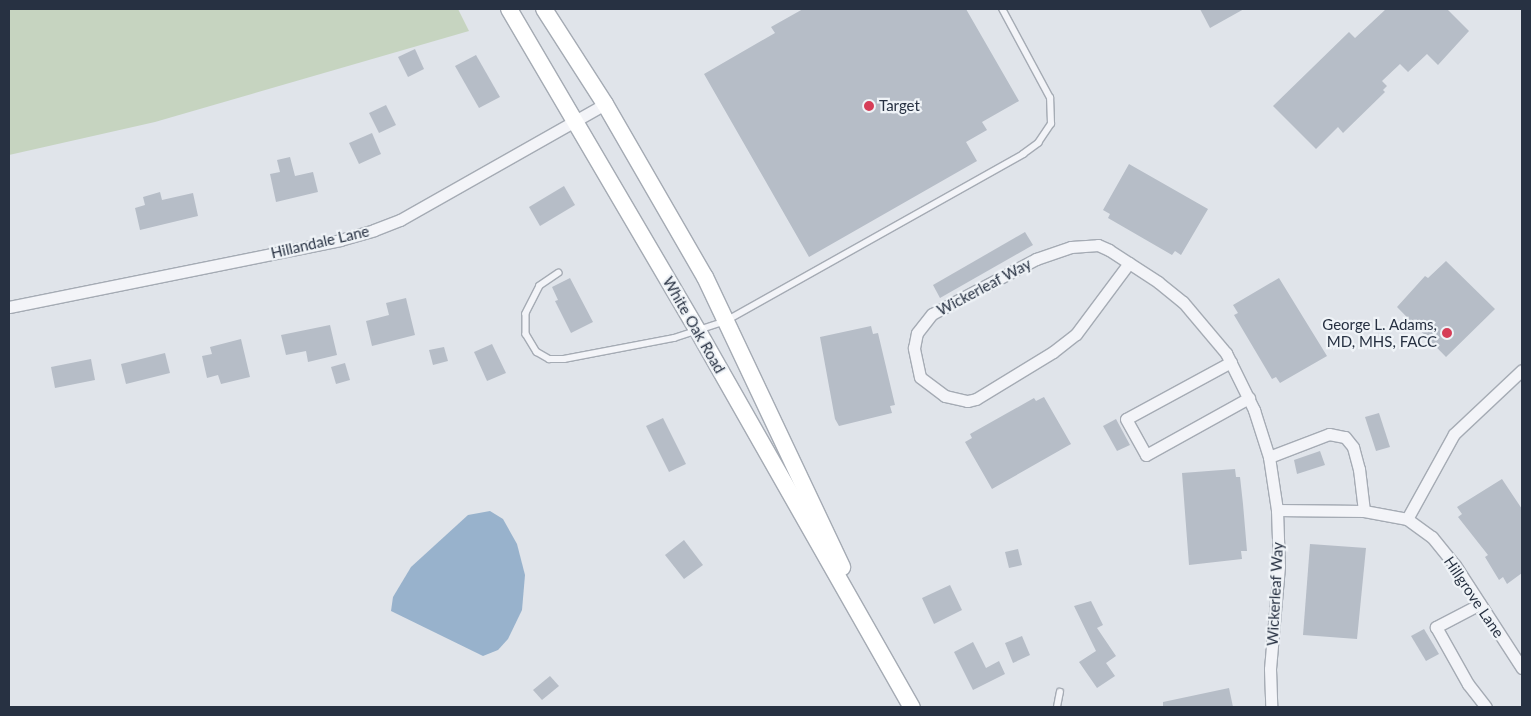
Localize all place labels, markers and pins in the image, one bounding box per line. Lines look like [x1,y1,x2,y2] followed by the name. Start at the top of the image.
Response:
[879,97,920,115] place label: Target
[863,100,875,112] marker: Target
[1322,315,1437,350] place label: George L. Adams, MD, MHS, FACC
[1441,327,1453,339] marker: George L. Adams, MD, MHS, FACC

